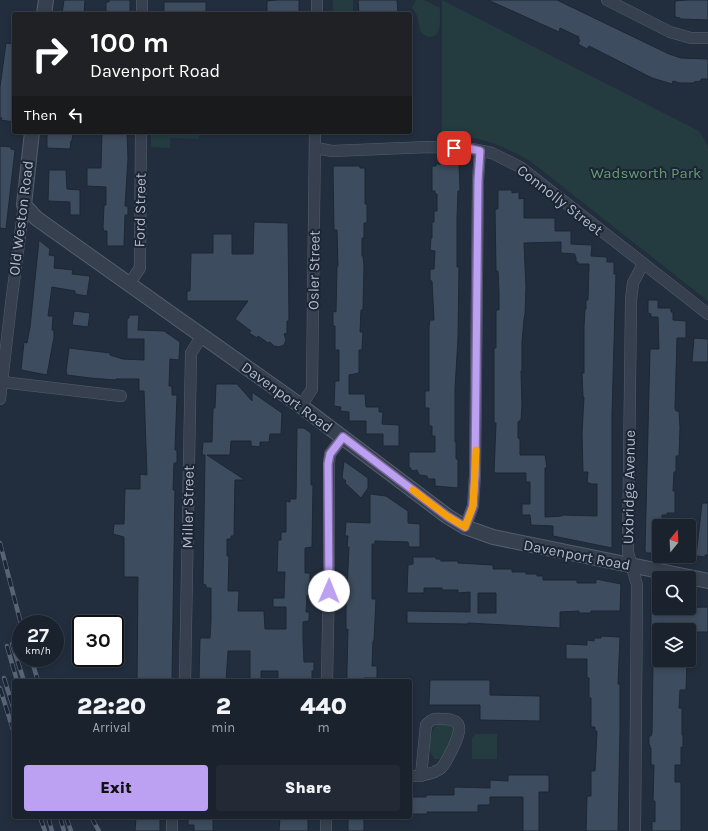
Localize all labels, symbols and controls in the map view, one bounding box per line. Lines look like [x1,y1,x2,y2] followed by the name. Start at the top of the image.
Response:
[90,26,169,59] text: 100 m
[24,28,76,80] icon: right
[90,60,220,82] text: Davenport Road
[65,104,87,126] icon: left
[24,106,57,124] text: Then
[437,131,471,165] pin
[443,137,465,159] icon: arrive
[5,159,37,277] street label: Old Weston Road
[514,161,607,239] street label: Connolly Street
[590,164,702,182] park label: Wadsworth Park
[130,172,150,247] street label: Ford Street
[304,230,324,310] street label: Osler Street
[238,358,336,436] street label: Davenport Road
[619,430,639,544] street label: Uxbridge Avenue
[178,465,198,549] street label: Miller Street
[652,519,696,563] north arrow
[652,519,696,667] map controls
[522,536,632,574] street label: Davenport Road
[308,570,350,612] position arrow
[652,571,696,615] button: search
[72,615,124,667] speed limit sign: 30
[652,623,696,667] button: layers
[27,624,49,647] text: 27
[25,645,51,657] text: km/h
[77,692,146,720] text: 22:20
[216,692,231,720] text: 2
[300,692,347,720] text: 440
[93,720,131,735] text: Arrival
[211,720,235,735] text: min
[318,720,330,735] text: m
[24,765,208,811] button: Exit
[216,765,400,811] button: Share

